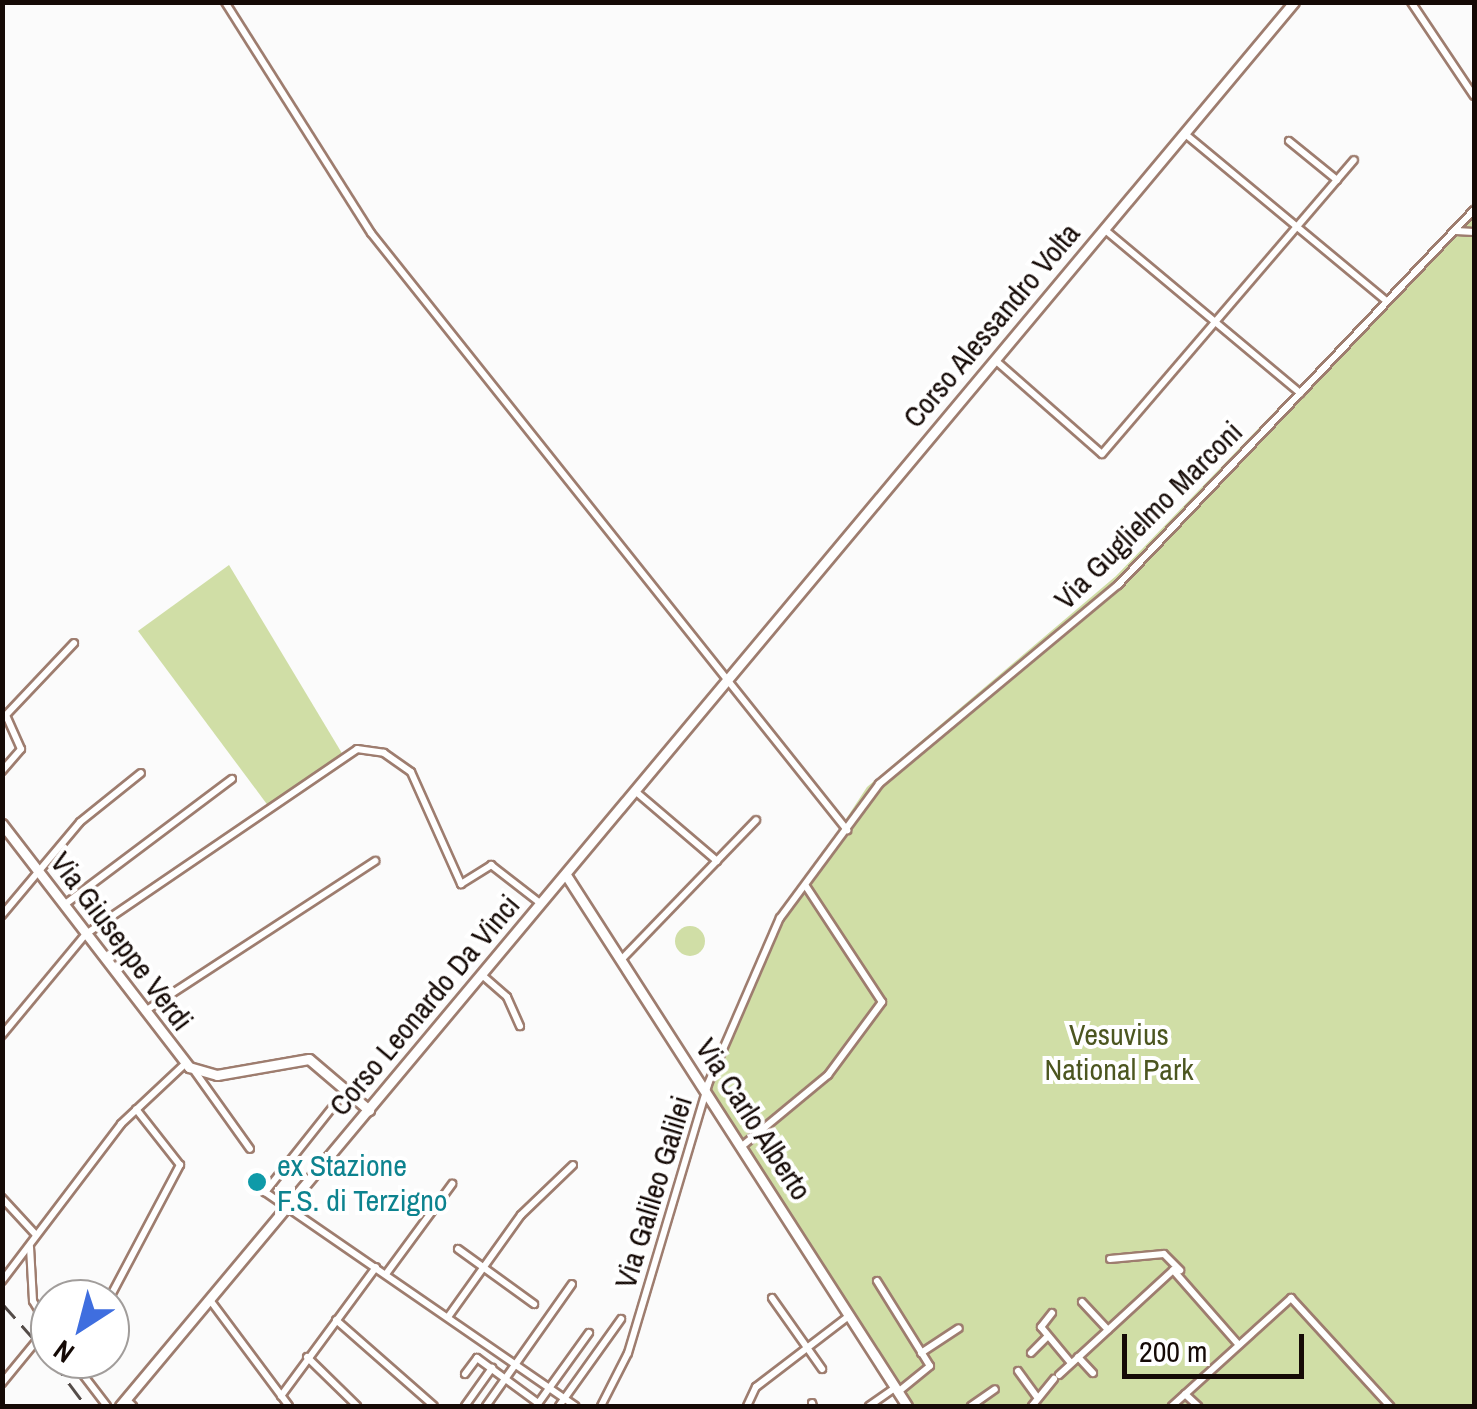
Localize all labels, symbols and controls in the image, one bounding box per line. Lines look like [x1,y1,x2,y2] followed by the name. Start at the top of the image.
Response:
[895,215,1087,435] street label: Corso Alessandro Volta
[1046,413,1250,617] street label: Via Guglielmo Marconi
[43,845,201,1037] street label: Via Giuseppe Verdi
[321,887,527,1123] street label: Corso Leonardo Da Vinci
[1044,1016,1194,1086] park label: Vesuvius National Park
[688,1031,820,1207] street label: Via Carlo Alberto
[607,1091,699,1293] street label: Via Galileo Galilei
[277,1147,448,1218] place label: ex Stazione F.S. di Terzigno
[246,1171,268,1193] marker: ex Stazione F.S. di Terzigno
[30,1279,130,1379] north arrow
[1127,1314,1310,1376] scale bar
[46,1331,81,1372] text: N
[1139,1331,1207,1371] text: 200 m

